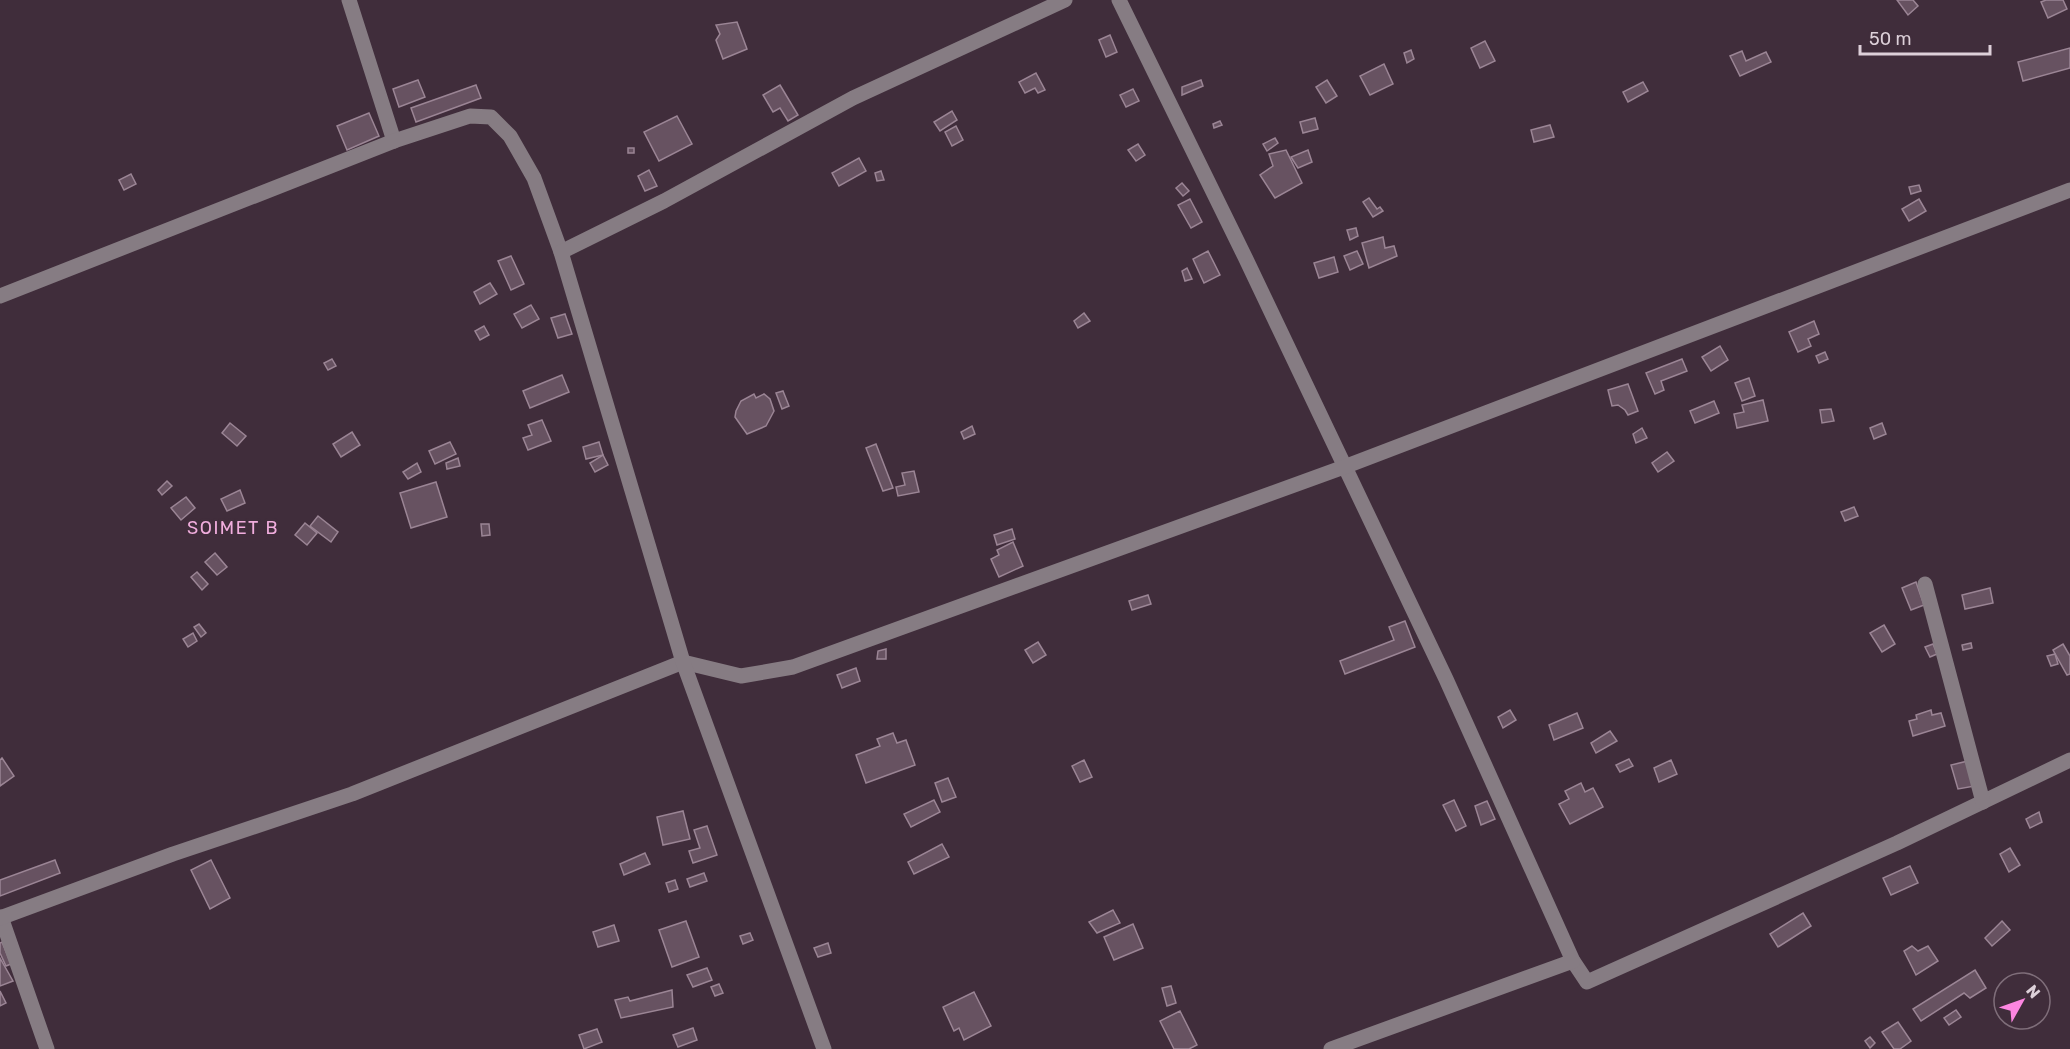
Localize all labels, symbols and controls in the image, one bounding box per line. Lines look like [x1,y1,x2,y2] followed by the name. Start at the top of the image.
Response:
[1860,18,1990,56] scale bar
[1869,28,1912,50] text: 50 m
[187,517,279,539] district label: SOIMET B
[1992,971,2052,1031] north arrow
[2022,981,2044,1002] text: N

